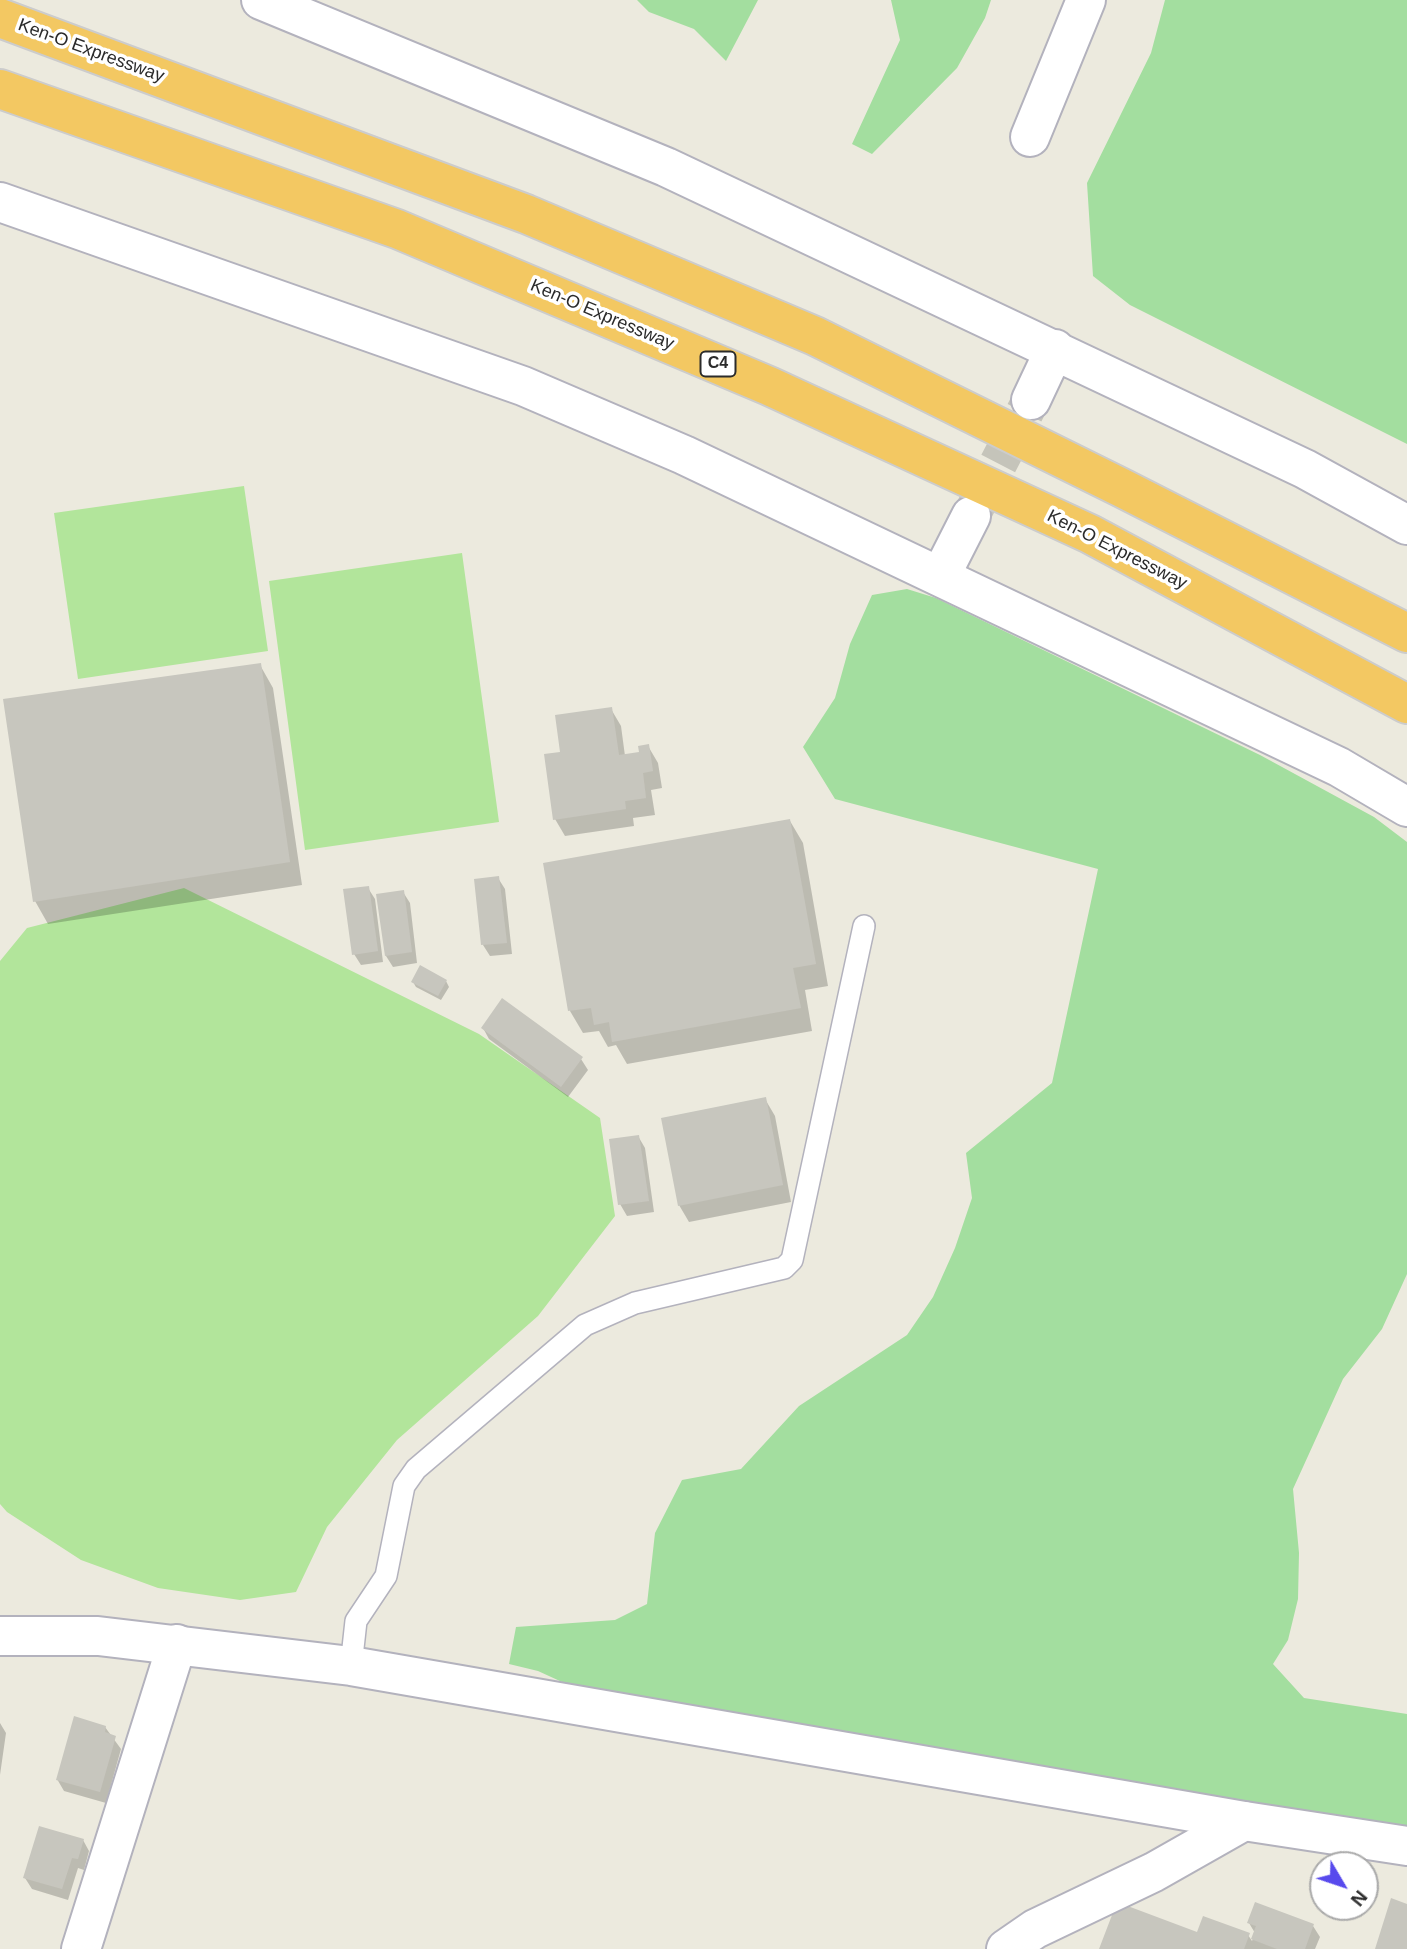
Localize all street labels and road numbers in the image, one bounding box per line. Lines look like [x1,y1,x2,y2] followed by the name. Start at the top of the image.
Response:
[15,15,167,87] street label: Ken-O Expressway
[527,275,677,355] street label: Ken-O Expressway
[700,352,736,376] road number: C4
[1043,505,1191,595] street label: Ken-O Expressway

